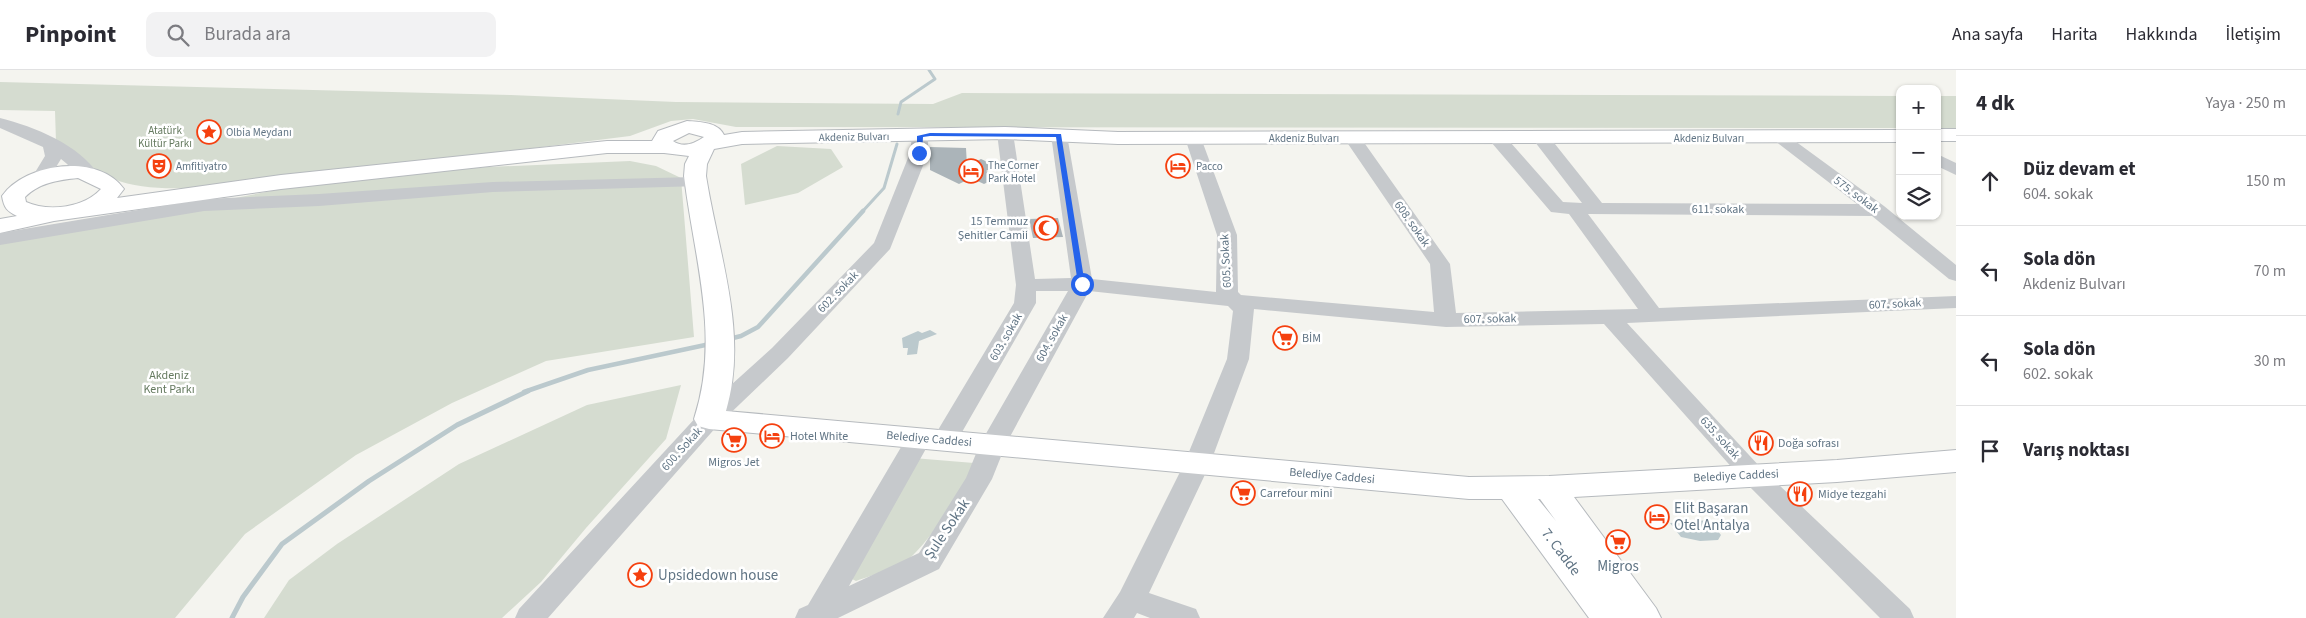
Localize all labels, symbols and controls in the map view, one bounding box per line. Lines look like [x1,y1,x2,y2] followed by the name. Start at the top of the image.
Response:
[146,12,496,57] search box
[25,17,116,52] text: Pinpoint
[164,21,192,49] icon: search
[204,21,291,48] text: Burada ara
[1952,22,2023,47] text: Ana sayfa
[2051,22,2098,47] text: Harita
[2126,22,2198,47] text: Hakkında
[2226,22,2281,47] text: İletişim
[1896,85,1941,220] map controls
[1896,85,1941,130] button: +
[1976,88,2015,118] text: 4 dk
[2205,92,2286,114] text: Yaya · 250 m
[196,119,222,145] place icon: Olbia Meydanı
[138,123,192,151] park label: Atatürk Kültür Parkı
[226,125,292,140] place label: Olbia Meydanı
[819,129,889,145] street label: Akdeniz Bulvarı
[1896,130,1941,175] button: −
[1269,131,1339,146] street label: Akdeniz Bulvarı
[1674,131,1744,146] street label: Akdeniz Bulvarı
[908,142,931,165] route end
[146,153,172,179] theatre icon: Amfitiyatro
[1165,153,1191,179] hotel icon: Pacco
[2023,156,2136,183] text: Düz devam et
[958,158,984,184] hotel icon: The Corner Park Hotel
[988,158,1039,186] place label: The Corner Park Hotel
[176,159,227,174] place label: Amfitiyatro
[1196,159,1223,174] place label: Pacco
[1976,167,2004,195] icon: ahead
[2246,170,2286,192] text: 150 m
[1830,172,1882,218] street label: 575. sokak
[1896,175,1941,220] button: layers
[2023,183,2093,205] text: 604. sokak
[1390,198,1434,250] street label: 608. sokak
[1692,201,1744,218] street label: 611. sokak
[958,213,1028,244] place label: 15 Temmuz Şehitler Camii
[1033,215,1059,241] mosque icon: 15 Temmuz Şehitler Camii
[1216,234,1236,288] street label: 605. Sokak
[2023,246,2096,273] text: Sola dön
[1976,257,2004,285] icon: left
[2254,260,2286,282] text: 70 m
[814,267,862,317] street label: 602. sokak
[1071,273,1094,296] route start
[2023,273,2126,295] text: Akdeniz Bulvarı
[1868,294,1922,314] street label: 607. sokak
[985,310,1027,364] street label: 603. sokak
[1464,310,1517,328] street label: 607. sokak
[1032,311,1072,365] street label: 604. sokak
[1272,325,1298,351] supermarket icon: BİM
[1302,330,1321,347] place label: BİM
[2023,336,2096,363] text: Sola dön
[1976,347,2004,375] icon: left
[2254,350,2286,372] text: 30 m
[2023,363,2093,385] text: 602. sokak
[143,367,195,398] park label: Akdeniz Kent Parkı
[1696,413,1744,463] street label: 635. sokak
[658,423,706,475] street label: 600. Sokak
[759,423,785,449] hotel icon: Hotel White
[721,427,747,453] supermarket icon: Migros Jet
[886,427,972,451] street label: Belediye Caddesi
[790,428,848,445] place label: Hotel White
[1748,430,1774,456] restaurant icon: Doğa sofrası
[1778,435,1839,452] place label: Doğa sofrası
[1976,437,2004,465] icon: arrive
[2023,437,2130,464] text: Varış noktası
[708,454,760,471] place label: Migros Jet
[1289,464,1375,488] street label: Belediye Caddesi
[1693,465,1779,487] street label: Belediye Caddesi
[1230,480,1256,506] supermarket icon: Carrefour mini
[1787,481,1813,507] restaurant icon: Midye tezgahi
[1260,485,1332,502] place label: Carrefour mini
[1818,486,1887,503] place label: Midye tezgahi
[919,494,975,563] street label: Şule Sokak
[1674,498,1750,536] place label: Elit Başaran Otel Antalya
[1644,504,1670,530] hotel icon: Elit Başaran Otel Antalya
[1536,524,1586,580] street label: 7. Cadde
[1605,529,1631,555] supermarket icon: Migros
[1597,556,1639,577] place label: Migros
[627,562,653,588] place icon: Upsidedown house
[658,565,778,586] place label: Upsidedown house

